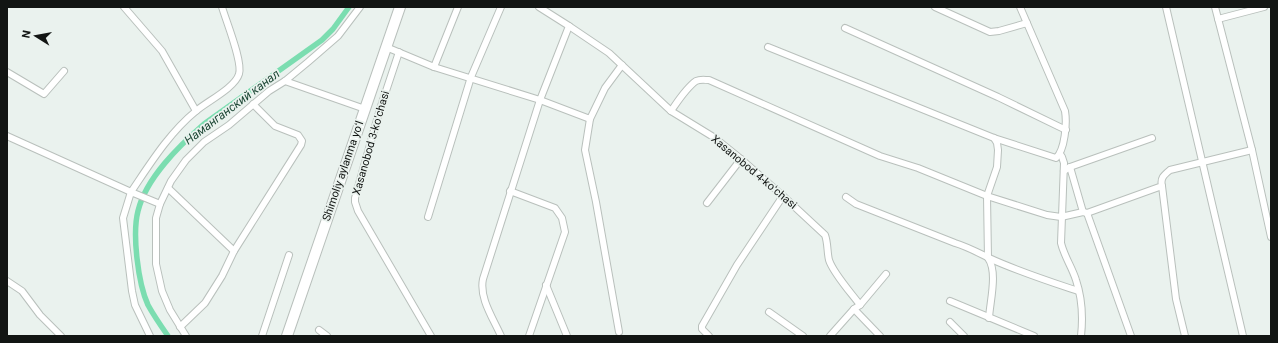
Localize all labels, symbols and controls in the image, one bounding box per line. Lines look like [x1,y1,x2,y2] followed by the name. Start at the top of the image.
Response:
[16,16,56,56] north arrow
[20,29,34,39] text: N
[182,67,283,147] water label: Наманганский канал
[350,89,392,197] street label: Xasanobod 3-koʻchasi
[320,119,366,223] street label: Shimoliy aylanma yoʻl
[708,132,800,212] street label: Xasanobod 4-koʻchasi

